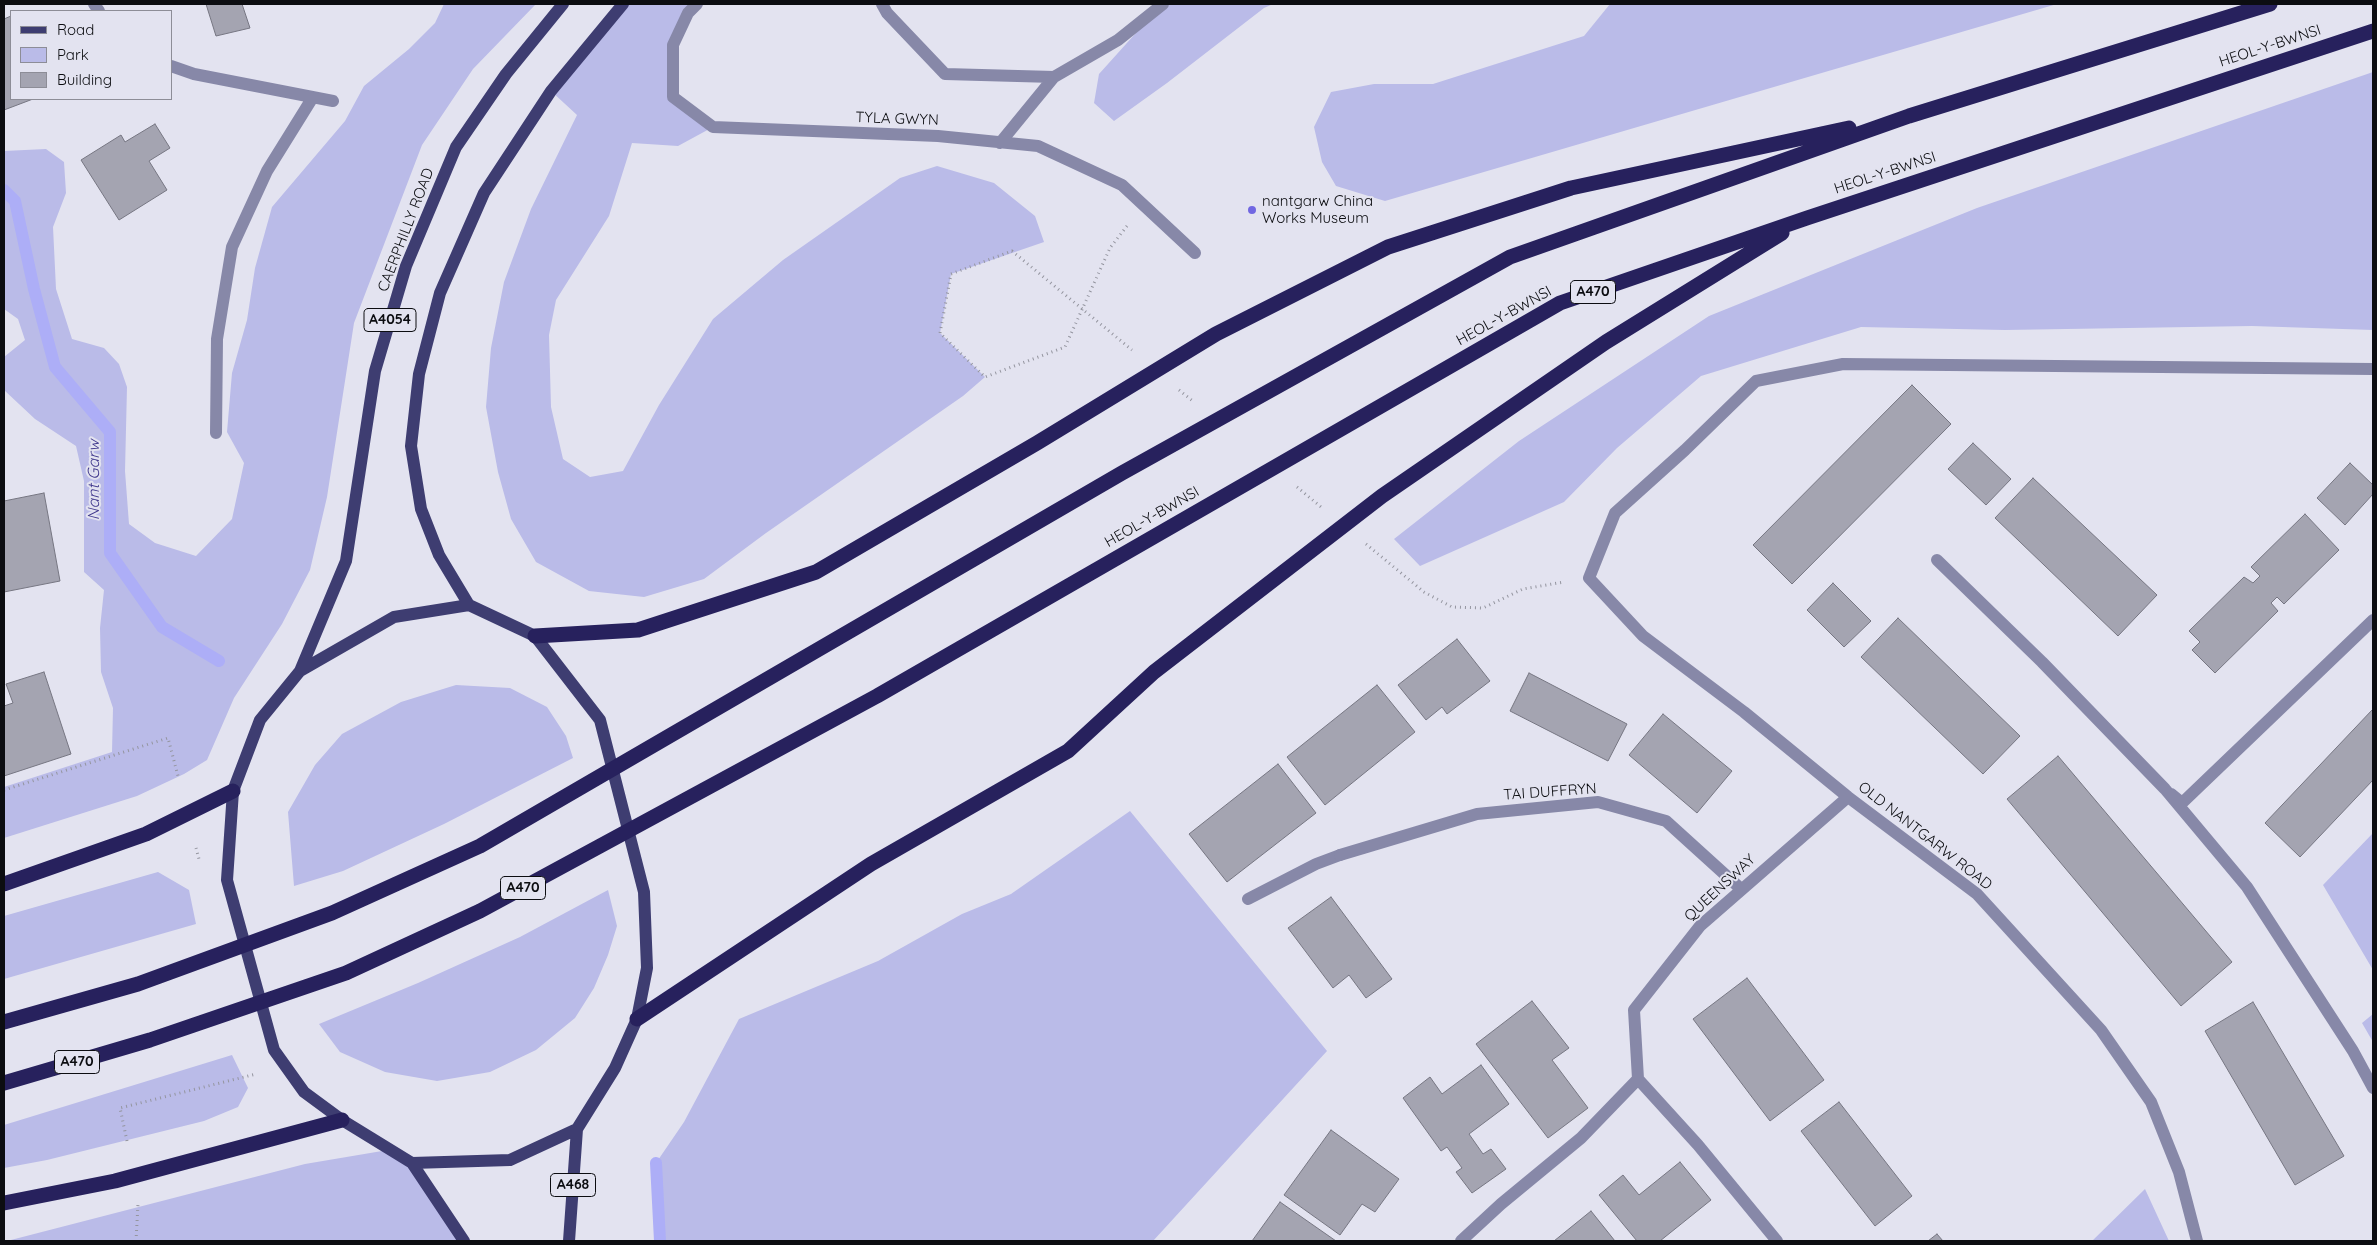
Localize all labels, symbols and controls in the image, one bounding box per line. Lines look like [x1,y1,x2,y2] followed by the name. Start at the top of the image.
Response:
[10,10,172,100] legend
[57,20,94,39] text: Road
[2217,21,2323,71] street label: HEOL-Y-BWNSI
[57,45,89,64] text: Park
[57,70,112,89] text: Building
[855,109,939,129] street label: TYLA GWYN
[1832,148,1938,198] street label: HEOL-Y-BWNSI
[374,166,438,294] street label: CAERPHILLY ROAD
[1262,192,1373,227] place label: nantgarw China Works Museum
[1246,204,1258,216] marker: nantgarw China Works Museum
[1570,280,1616,304] road number: A470
[1453,282,1555,350] street label: HEOL-Y-BWNSI
[364,308,416,332] road number: A4054
[84,440,104,520] water label: Nant Garw
[1102,483,1202,551] street label: HEOL-Y-BWNSI
[1854,778,1996,894] street label: OLD NANTGARW ROAD
[1503,780,1597,804] street label: TAI DUFFRYN
[1681,851,1759,925] street label: QUEENSWAY
[500,876,546,900] road number: A470
[54,1050,100,1074] road number: A470
[550,1174,596,1196] road number: A468

